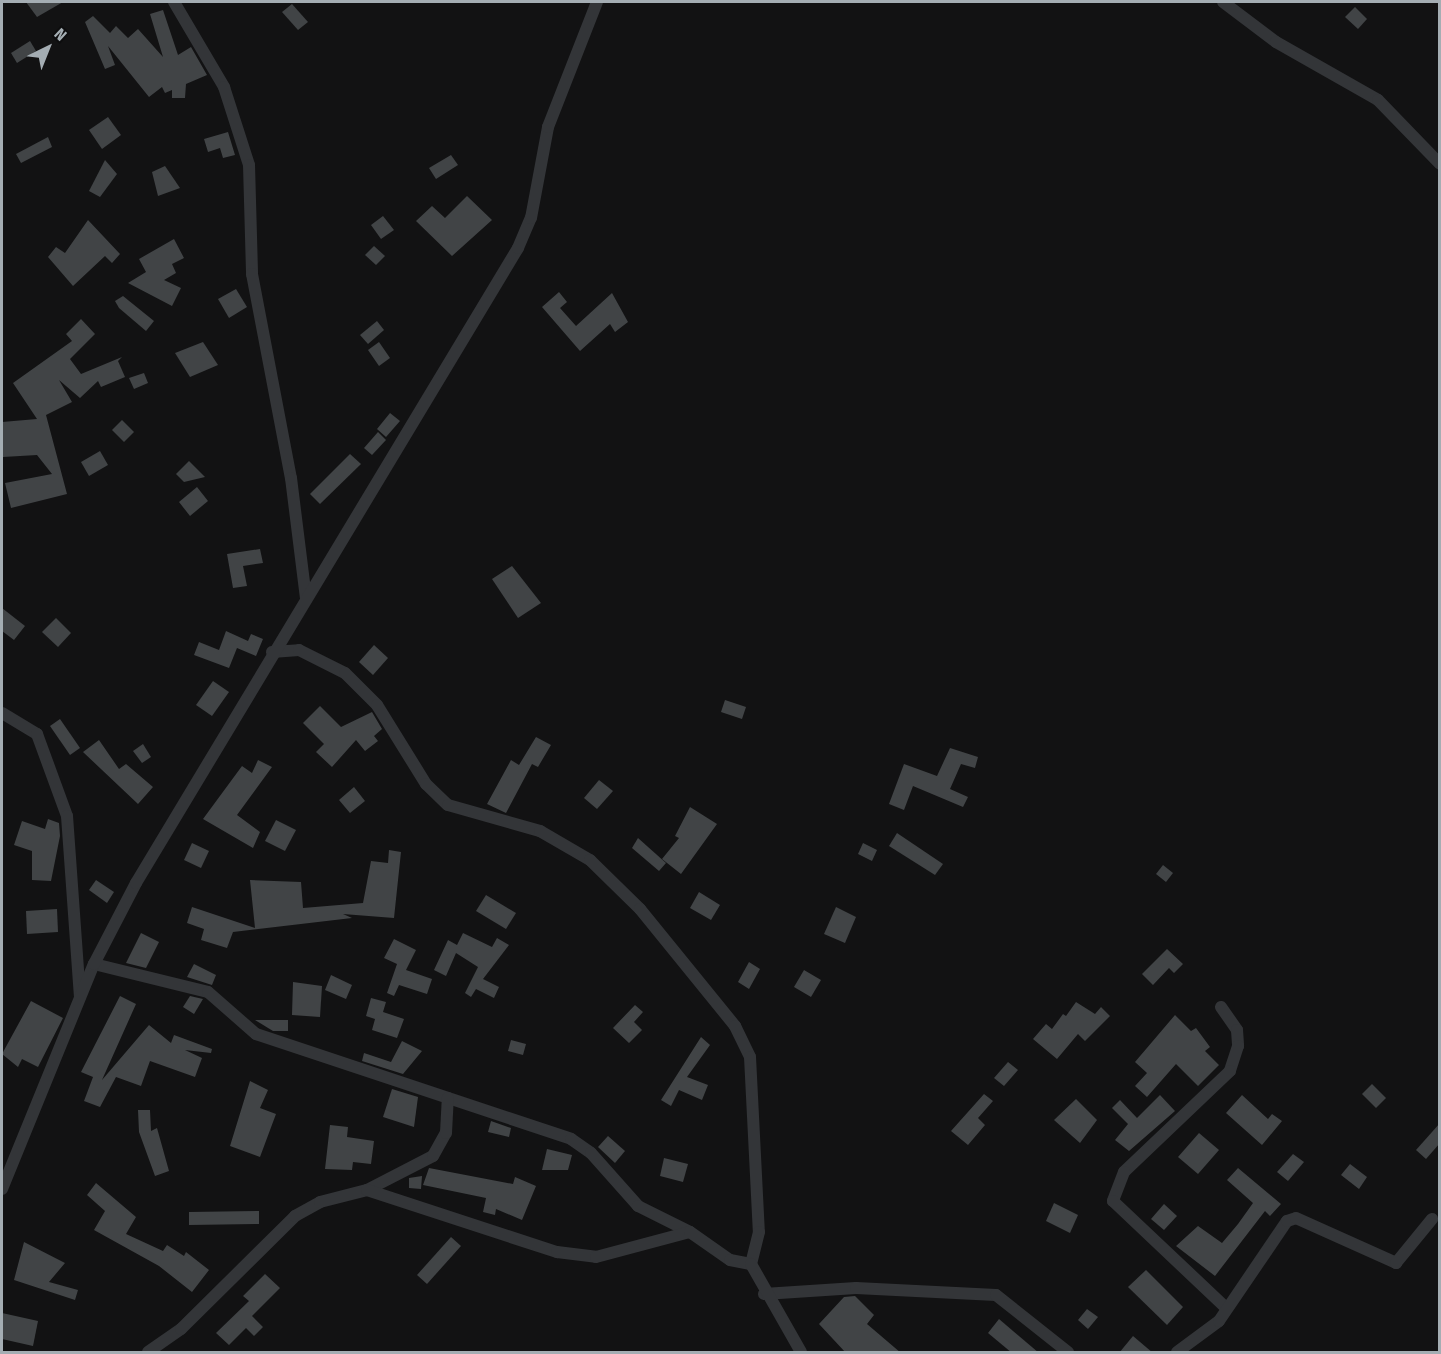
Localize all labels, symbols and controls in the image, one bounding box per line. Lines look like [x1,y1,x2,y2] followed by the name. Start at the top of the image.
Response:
[18,18,78,78] north arrow
[51,24,71,45] text: N

